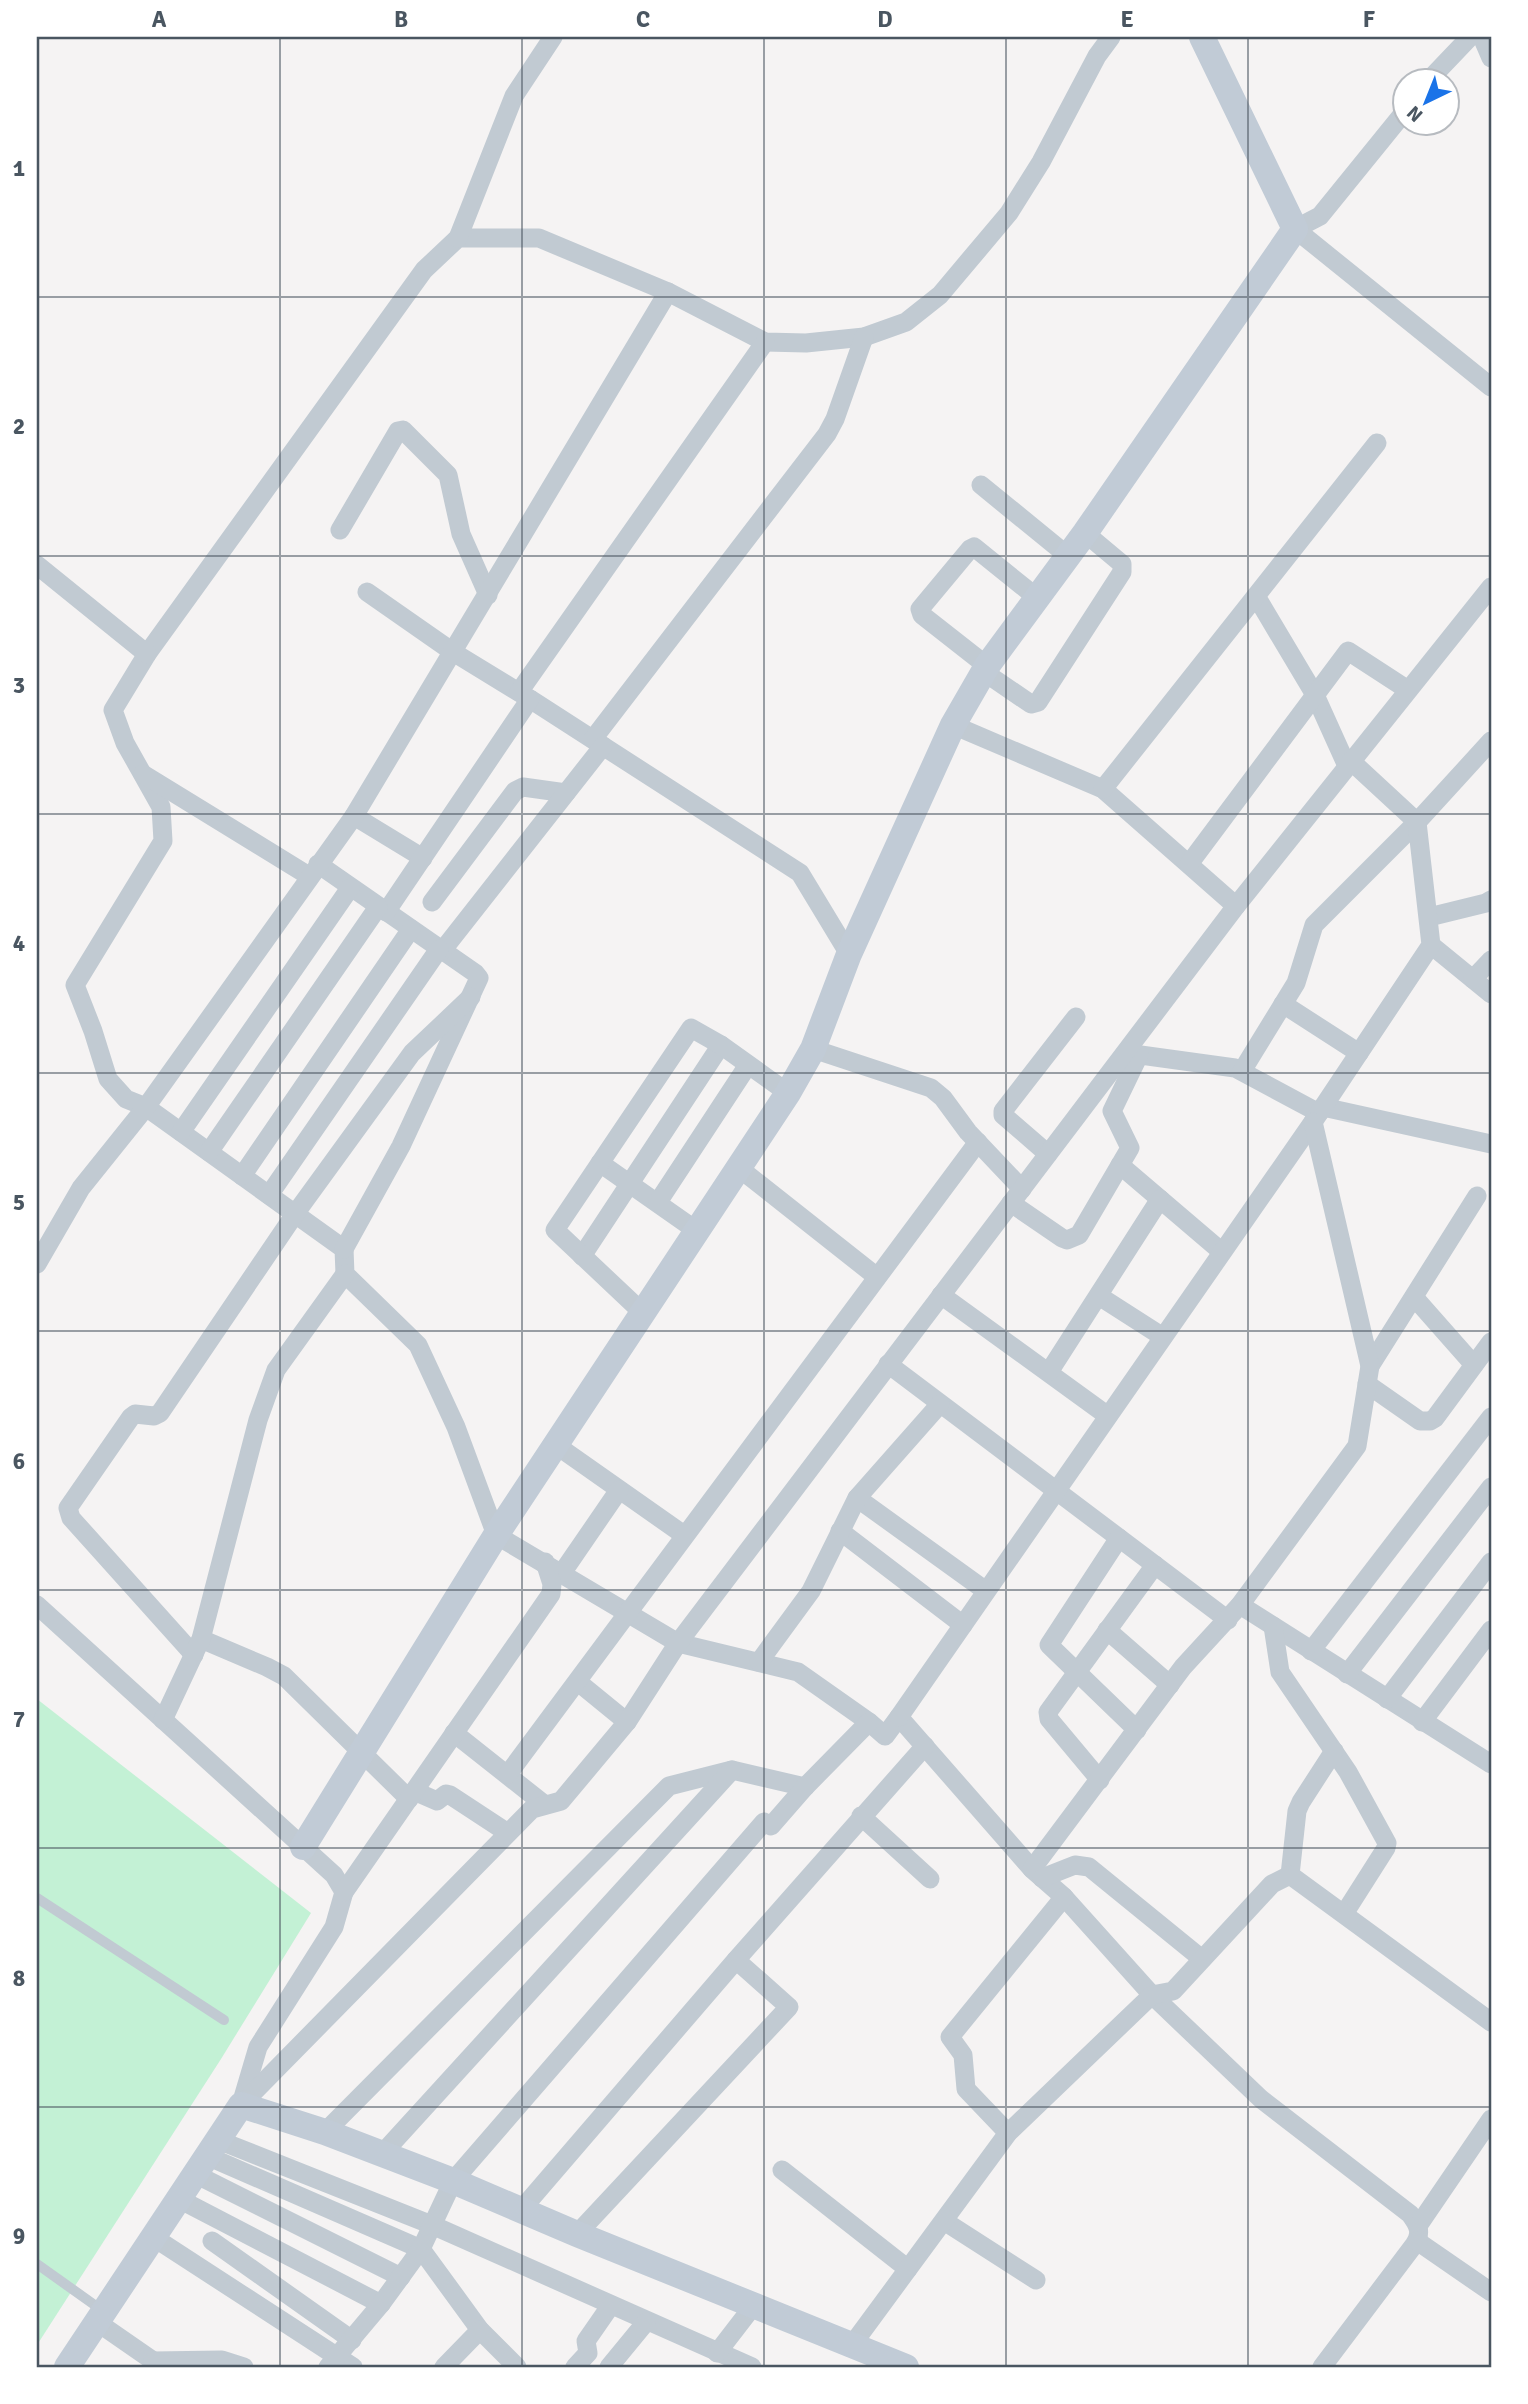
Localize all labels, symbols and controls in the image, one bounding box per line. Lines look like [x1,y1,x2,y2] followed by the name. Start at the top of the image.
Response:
[152,5,167,34] text: A
[394,5,408,34] text: B
[636,5,650,34] text: C
[877,5,893,34] text: D
[1120,5,1134,34] text: E
[1363,5,1375,34] text: F
[1392,66,1462,136] north arrow
[1402,100,1428,127] text: N
[13,154,25,183] text: 1
[13,412,25,441] text: 2
[13,671,25,700] text: 3
[13,929,25,958] text: 4
[13,1188,25,1217] text: 5
[13,1447,25,1476] text: 6
[13,1705,25,1734] text: 7
[13,1964,25,1993] text: 8
[13,2222,25,2251] text: 9

